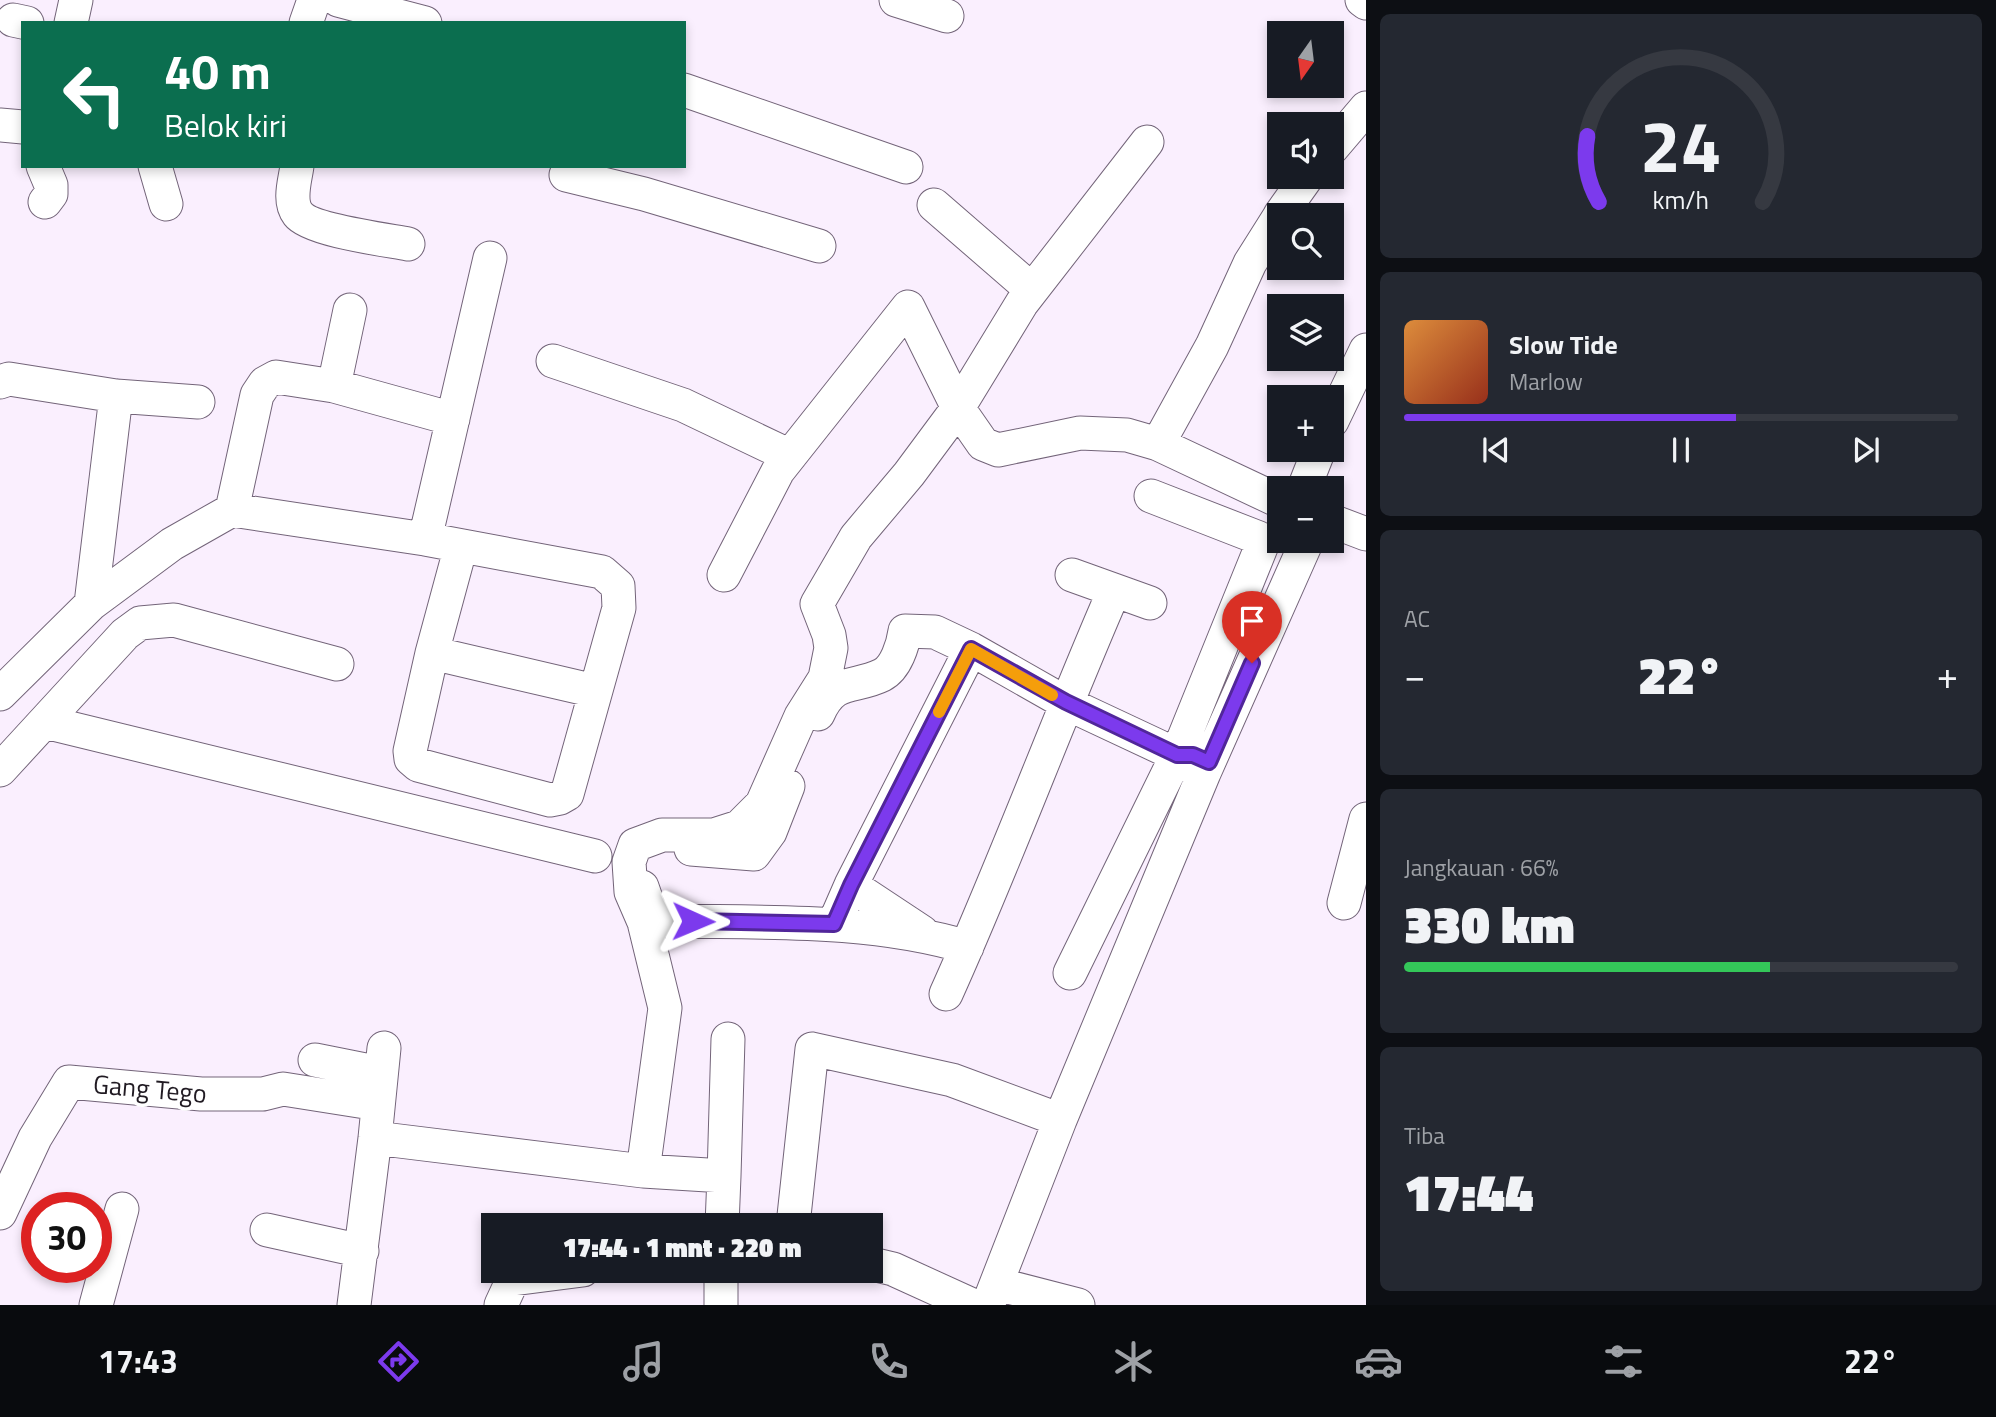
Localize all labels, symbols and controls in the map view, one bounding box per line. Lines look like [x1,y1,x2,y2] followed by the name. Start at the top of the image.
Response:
[1267,21,1344,98] north arrow
[1267,21,1344,553] map controls
[164,33,271,108] text: 40 m
[49,49,140,140] icon: left
[1640,90,1722,200] text: 24
[164,101,287,149] text: Belok kiri
[1267,112,1344,189] button: sound
[1653,181,1709,219] text: km/h
[1267,203,1344,280] button: search
[1267,294,1344,371] button: layers
[1509,325,1618,364] text: Slow Tide
[1509,364,1583,399] text: Marlow
[1267,385,1344,462] button: +
[1477,431,1515,469] icon: previous
[1662,431,1700,469] icon: pause
[1847,431,1885,469] icon: next
[1267,476,1344,553] button: −
[1222,591,1282,663] pin
[1404,601,1430,636] text: AC
[1233,602,1271,640] icon: arrive
[1638,635,1724,714] text: 22°
[1404,646,1425,704] text: −
[1937,646,1958,704] text: +
[1404,850,1559,885] text: Jangkauan · 66%
[656,884,730,958] position arrow
[1404,884,1575,963] text: 330 km
[92,1064,208,1113] street label: Gang Tego
[1404,1118,1445,1153] text: Tiba
[1404,1152,1533,1231] text: 17:44
[21,1192,112,1283] speed limit sign: 30
[563,1228,801,1267] text: 17:44 · 1 mnt · 220 m
[98,1337,178,1385] text: 17:43
[374,1337,423,1386] icon: directions
[619,1337,668,1386] icon: music
[864,1337,913,1386] icon: phone
[1109,1337,1158,1386] icon: climate
[1354,1337,1403,1386] icon: car
[1599,1337,1648,1386] icon: filters
[1844,1337,1898,1385] text: 22°

